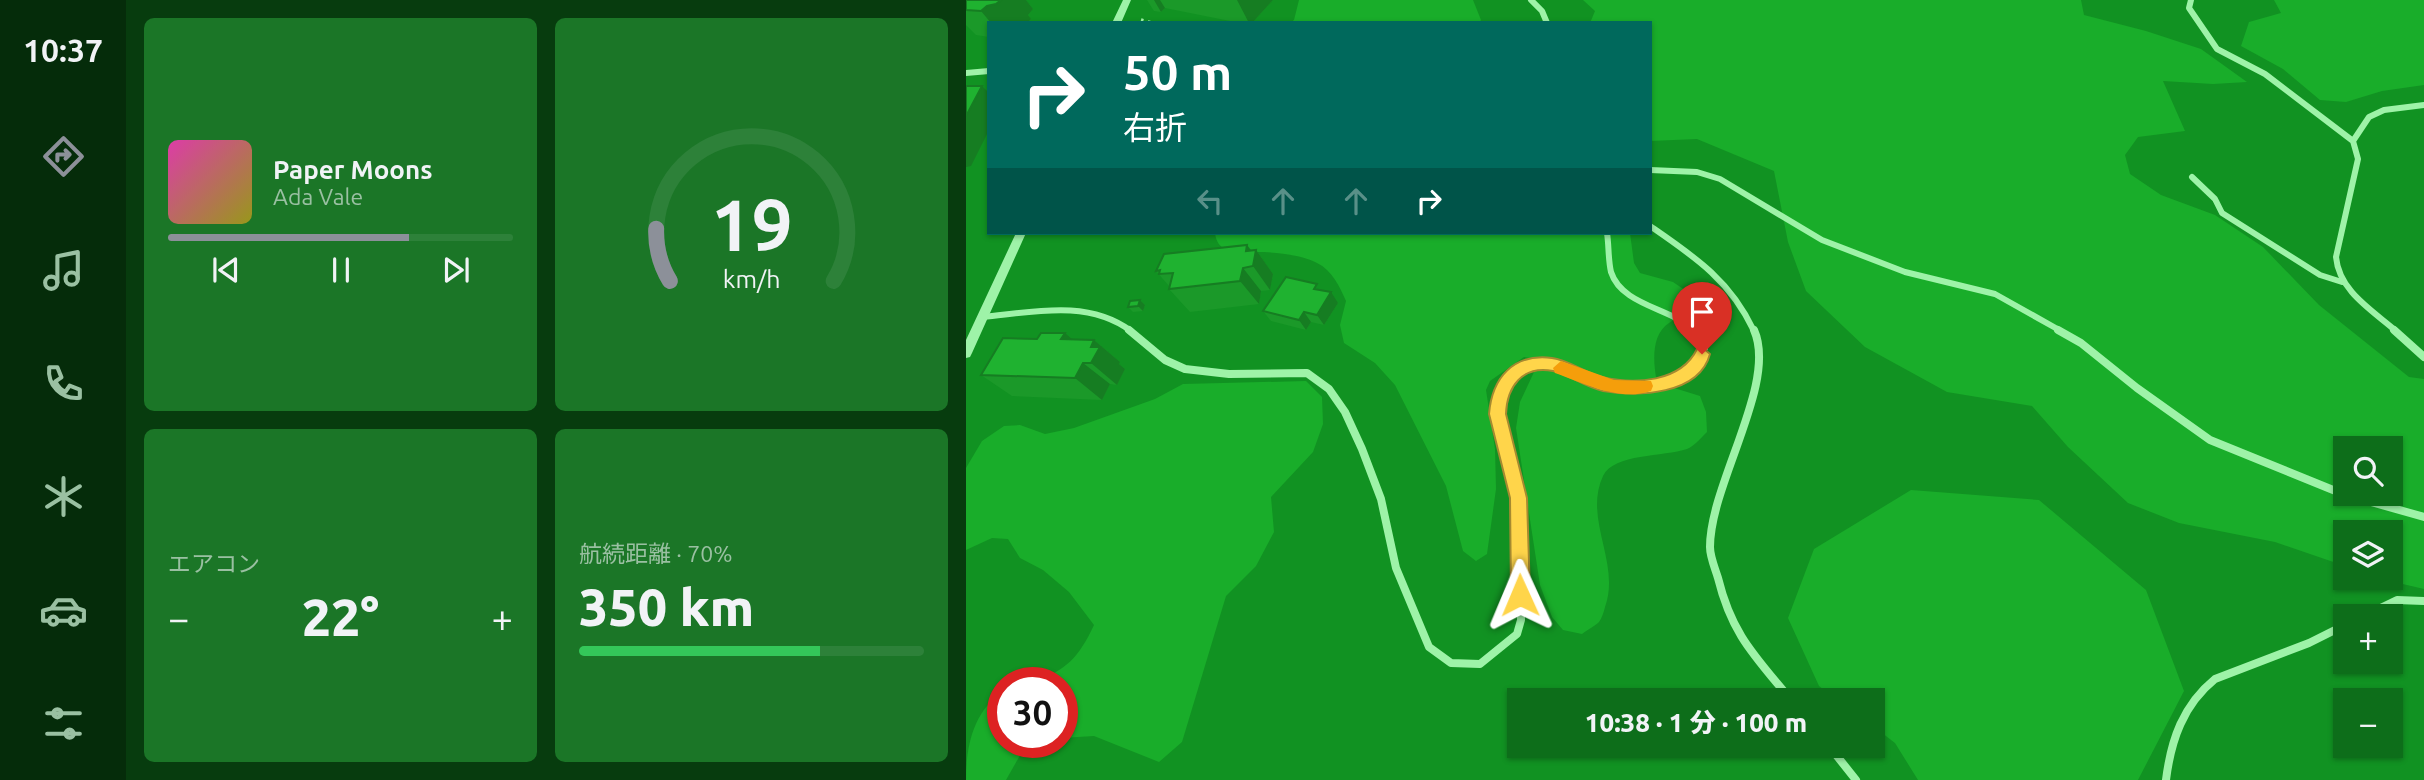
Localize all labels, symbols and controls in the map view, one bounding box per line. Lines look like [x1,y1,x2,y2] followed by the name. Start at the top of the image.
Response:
[23,32,103,68] text: 10:37
[1123,44,1232,99] text: 50 m
[1008,49,1099,140] icon: right
[1123,109,1187,145] text: 右折
[39,132,88,181] icon: directions
[273,155,432,184] text: Paper Moons
[1191,182,1229,220] icon: left
[1264,182,1302,220] icon: ahead
[1337,182,1375,220] icon: ahead
[1410,182,1448,220] icon: right
[710,183,793,265] text: 19
[273,184,363,209] text: Ada Vale
[39,246,88,295] icon: music
[207,251,245,289] icon: previous
[322,251,360,289] icon: pause
[437,251,475,289] icon: next
[723,265,780,293] text: km/h
[1672,282,1732,354] pin
[1683,293,1721,331] icon: arrive
[39,359,88,408] icon: phone
[2333,436,2403,758] map controls
[2333,436,2403,506] button: search
[39,472,88,521] icon: climate
[2333,520,2403,590] button: layers
[579,541,732,566] text: 航続距離 · 70%
[168,551,260,576] text: エアコン
[1483,558,1557,632] position arrow
[579,578,754,636] text: 350 km
[39,586,88,635] icon: car
[302,588,379,646] text: 22°
[168,597,189,639] text: −
[492,597,513,639] text: +
[2333,604,2403,674] button: +
[987,667,1078,758] speed limit sign: 30
[2333,688,2403,758] button: −
[39,699,88,748] icon: filters
[1585,708,1807,737] text: 10:38 · 1 分 · 100 m

